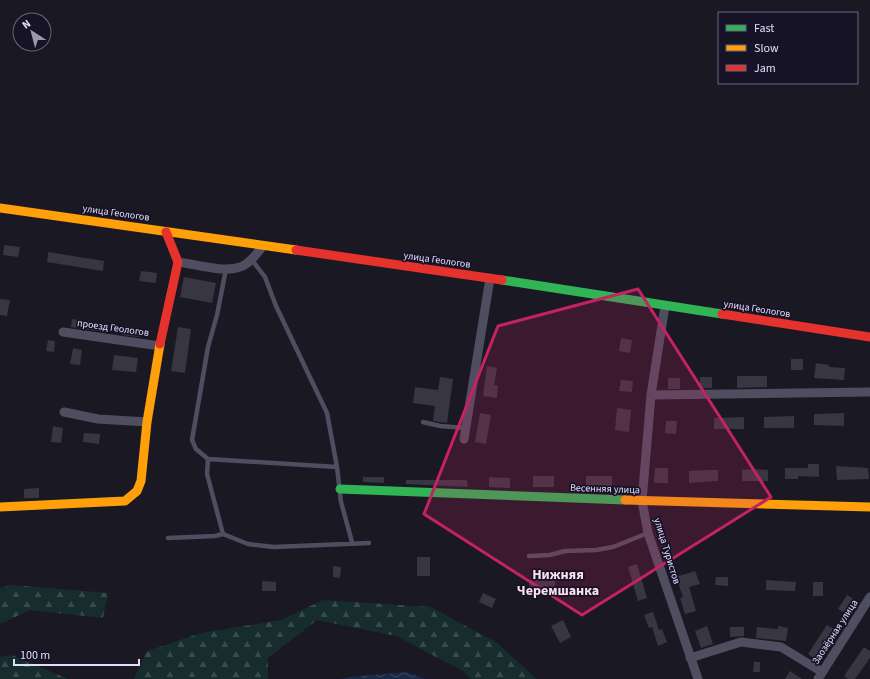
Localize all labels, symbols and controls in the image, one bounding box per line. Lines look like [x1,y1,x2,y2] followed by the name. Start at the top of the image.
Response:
[12,12,52,52] north arrow
[718,12,858,84] legend
[19,16,34,33] text: N
[754,20,774,37] text: Fast
[754,40,779,57] text: Slow
[754,60,776,77] text: Jam
[82,201,150,225] street label: улица Геологов
[403,248,471,272] street label: улица Геологов
[723,297,791,321] street label: улица Геологов
[76,316,150,340] street label: проезд Геологов
[570,481,640,497] street label: Весенняя улица
[650,516,684,586] street label: улица Туристов
[517,565,599,601] district label: Нижняя Черемшанка
[809,597,861,667] street label: Заозёрная улица
[14,641,139,667] scale bar
[20,647,50,664] text: 100 m

